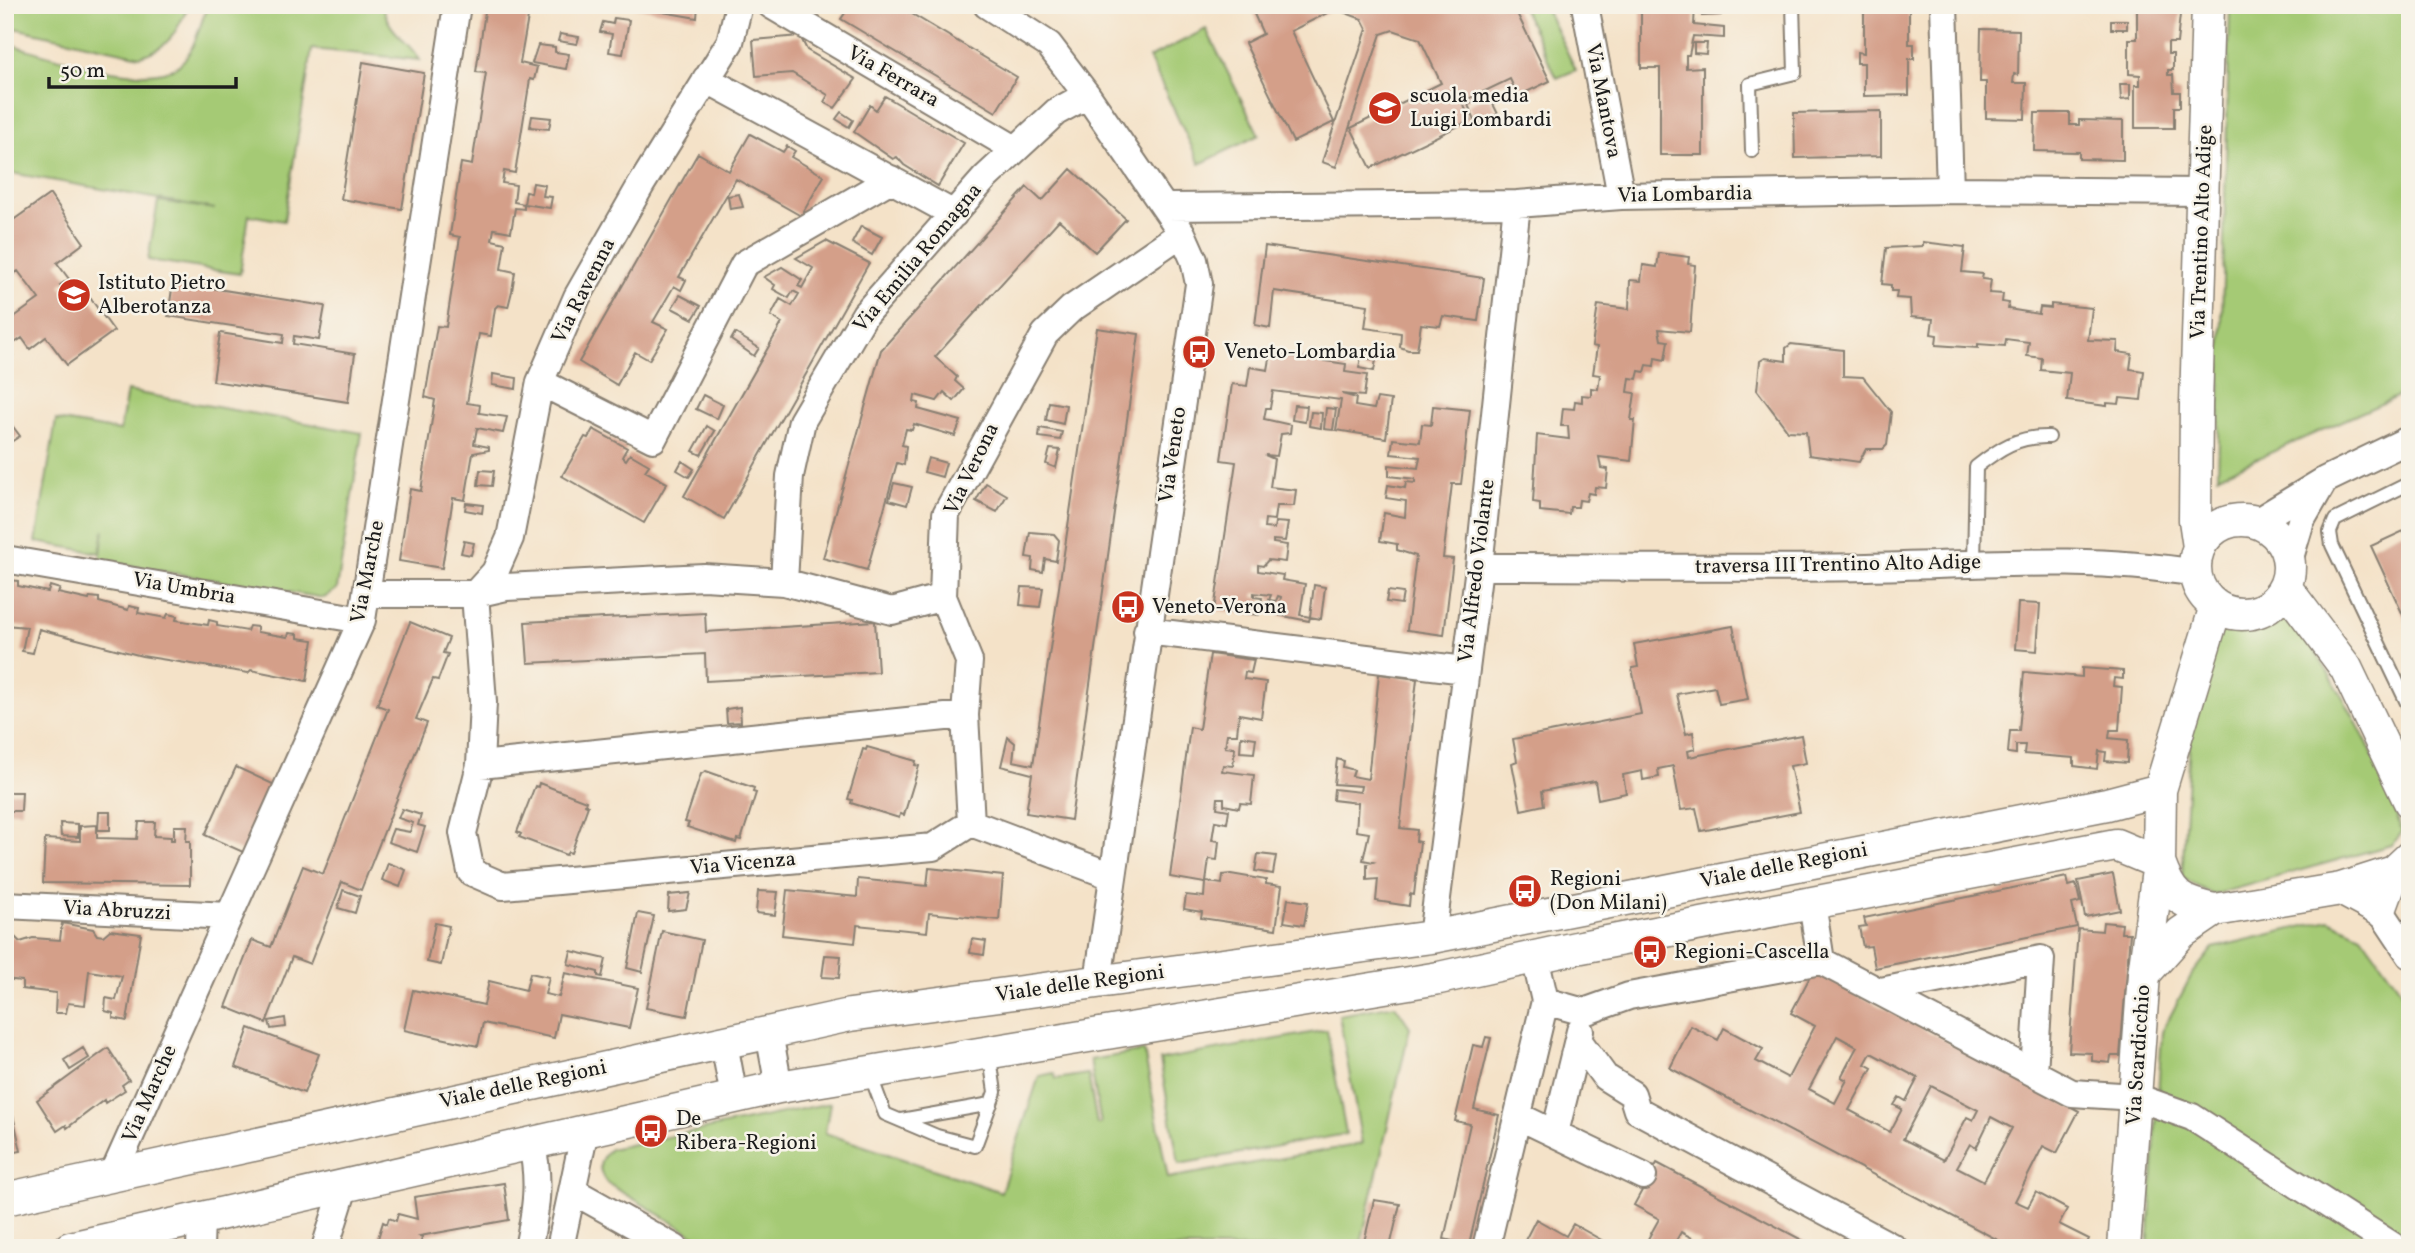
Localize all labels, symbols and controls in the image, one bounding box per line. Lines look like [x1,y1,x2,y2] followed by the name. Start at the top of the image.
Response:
[841,39,945,115] street label: Via Ferrara
[1578,41,1628,161] street label: Via Mantova
[49,46,236,90] scale bar
[60,57,105,86] text: 50 m
[1410,82,1552,135] place label: scuola media Luigi Lombardi
[1366,89,1404,127] school or university icon: scuola media Luigi Lombardi
[2184,124,2220,340] street label: Via Trentino Alto Adige
[847,177,989,339] street label: Via Emilia Romagna
[1617,179,1753,211] street label: Via Lombardia
[545,233,623,349] street label: Via Ravenna
[98,269,226,322] place label: Istituto Pietro Alberotanza
[55,276,93,314] school or university icon: Istituto Pietro Alberotanza
[1180,333,1218,371] bus stop icon: Veneto-Lombardia
[1224,338,1396,367] place label: Veneto-Lombardia
[1152,405,1194,505] street label: Via Veneto
[937,418,1007,520] street label: Via Verona
[1451,477,1503,665] street label: Via Alfredo Violante
[344,518,392,626] street label: Via Marche
[1695,548,1981,582] street label: traversa III Trentino Alto Adige
[130,566,238,612] street label: Via Umbria
[1109,588,1147,626] bus stop icon: Veneto-Verona
[1152,593,1287,622] place label: Veneto-Verona
[1698,836,1870,896] street label: Viale delle Regioni
[689,845,797,883] street label: Via Vicenza
[1550,865,1667,918] place label: Regioni (Don Milani)
[1506,872,1544,910] bus stop icon: Regioni (Don Milani)
[62,894,172,928] street label: Via Abruzzi
[1631,933,1669,971] bus stop icon: Regioni-Cascella
[1674,938,1830,967] place label: Regioni-Cascella
[994,958,1166,1010] street label: Viale delle Regioni
[2120,984,2158,1126] street label: Via Scardicchio
[116,1040,185,1148] street label: Via Marche
[437,1053,609,1117] street label: Viale delle Regioni
[676,1105,817,1158] place label: De Ribera-Regioni
[632,1112,670,1150] bus stop icon: De Ribera-Regioni

